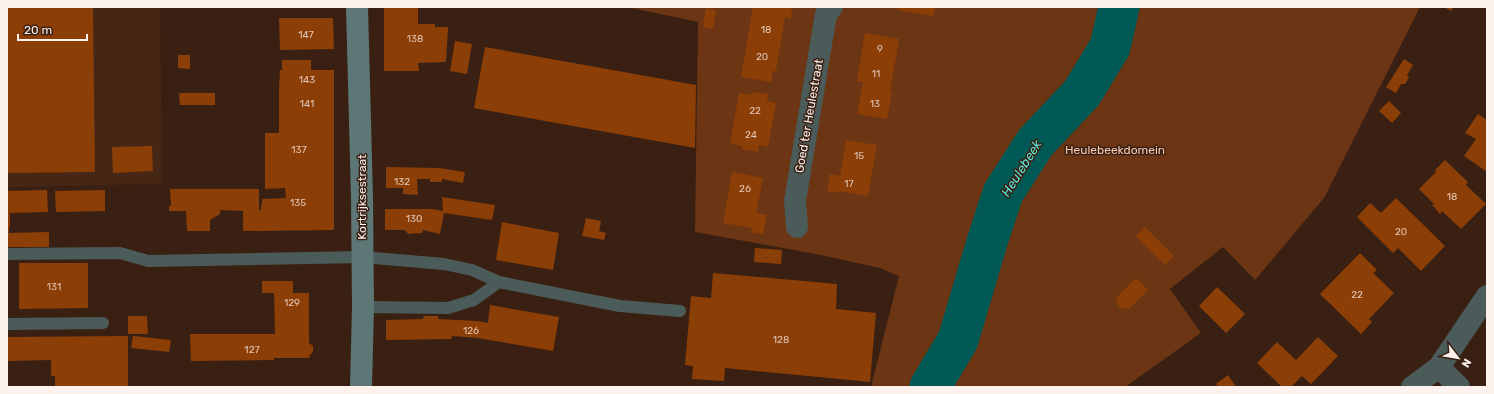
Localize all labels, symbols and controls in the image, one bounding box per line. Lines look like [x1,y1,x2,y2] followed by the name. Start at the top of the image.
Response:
[18,16,87,42] scale bar
[24,23,52,37] text: 20 m
[761,24,771,36] house number: 18
[298,29,314,41] house number: 147
[407,33,423,45] house number: 138
[877,43,883,55] house number: 9
[756,51,768,63] house number: 20
[792,58,826,174] street label: Goed ter Heulestraat
[872,68,880,80] house number: 11
[299,74,315,86] house number: 143
[300,98,314,110] house number: 141
[870,98,880,110] house number: 13
[749,105,761,117] house number: 22
[745,129,757,141] house number: 24
[998,137,1045,199] water label: Heulebeek
[1065,143,1165,157] park label: Heulebeekdomein
[291,144,307,156] house number: 137
[854,150,864,162] house number: 15
[355,154,369,240] street label: Kortrijksestraat
[394,176,410,188] house number: 132
[844,178,854,190] house number: 17
[739,183,751,195] house number: 26
[1447,191,1457,203] house number: 18
[290,197,306,209] house number: 135
[406,213,422,225] house number: 130
[1395,226,1407,238] house number: 20
[47,281,61,293] house number: 131
[1351,289,1363,301] house number: 22
[284,297,300,309] house number: 129
[463,325,479,337] house number: 126
[773,334,789,346] house number: 128
[1438,338,1478,378] north arrow
[244,344,260,356] house number: 127
[1458,356,1474,370] text: N

